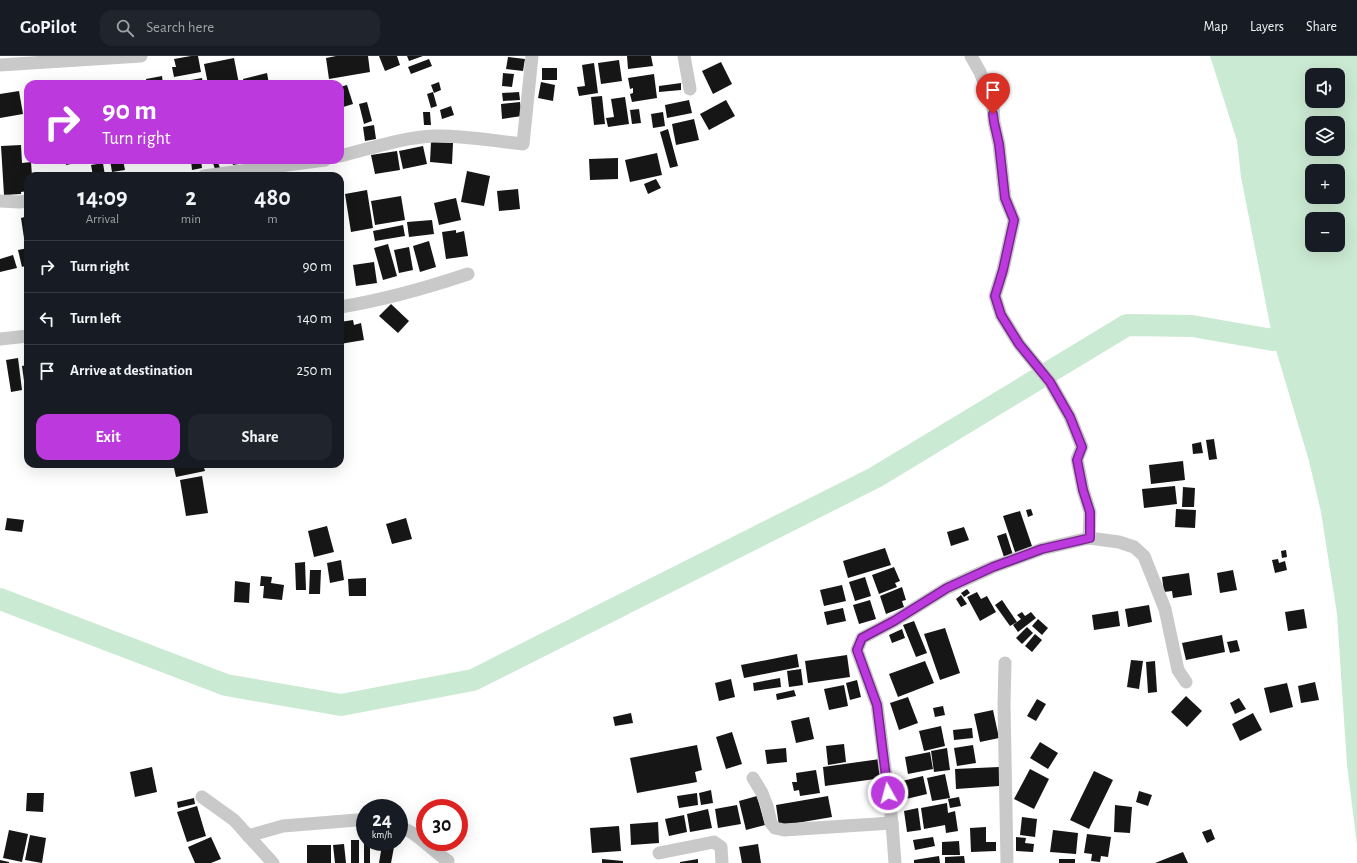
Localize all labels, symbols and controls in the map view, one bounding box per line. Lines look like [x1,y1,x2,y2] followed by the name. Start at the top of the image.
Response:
[100,10,380,46] search box
[114,17,136,39] icon: search
[20,18,76,37] text: GoPilot
[146,20,214,35] text: Search here
[1203,20,1228,34] text: Map
[1250,20,1284,34] text: Layers
[1306,20,1337,34] text: Share
[1305,68,1345,252] map controls
[1305,68,1345,108] button: sound
[976,73,1010,114] pin
[982,79,1004,101] icon: arrive
[36,96,88,148] icon: right
[102,97,157,125] text: 90 m
[1305,116,1345,156] button: layers
[102,130,171,148] text: Turn right
[1305,164,1345,204] button: +
[77,186,128,210] text: 14:09
[185,186,197,210] text: 2
[254,186,291,210] text: 480
[1305,212,1345,252] button: −
[86,213,119,226] text: Arrival
[181,213,201,226] text: min
[267,213,278,226] text: m
[36,256,58,278] icon: right
[70,259,129,274] text: Turn right
[303,259,332,274] text: 90 m
[36,308,58,330] icon: left
[70,311,121,326] text: Turn left
[297,311,332,326] text: 140 m
[36,360,58,382] icon: arrive
[70,363,193,378] text: Arrive at destination
[297,363,332,378] text: 250 m
[36,414,180,460] button: Exit
[188,414,332,460] button: Share
[867,772,909,814] position arrow
[416,799,468,851] speed limit sign: 30
[372,810,392,830] text: 24
[372,830,392,840] text: km/h

